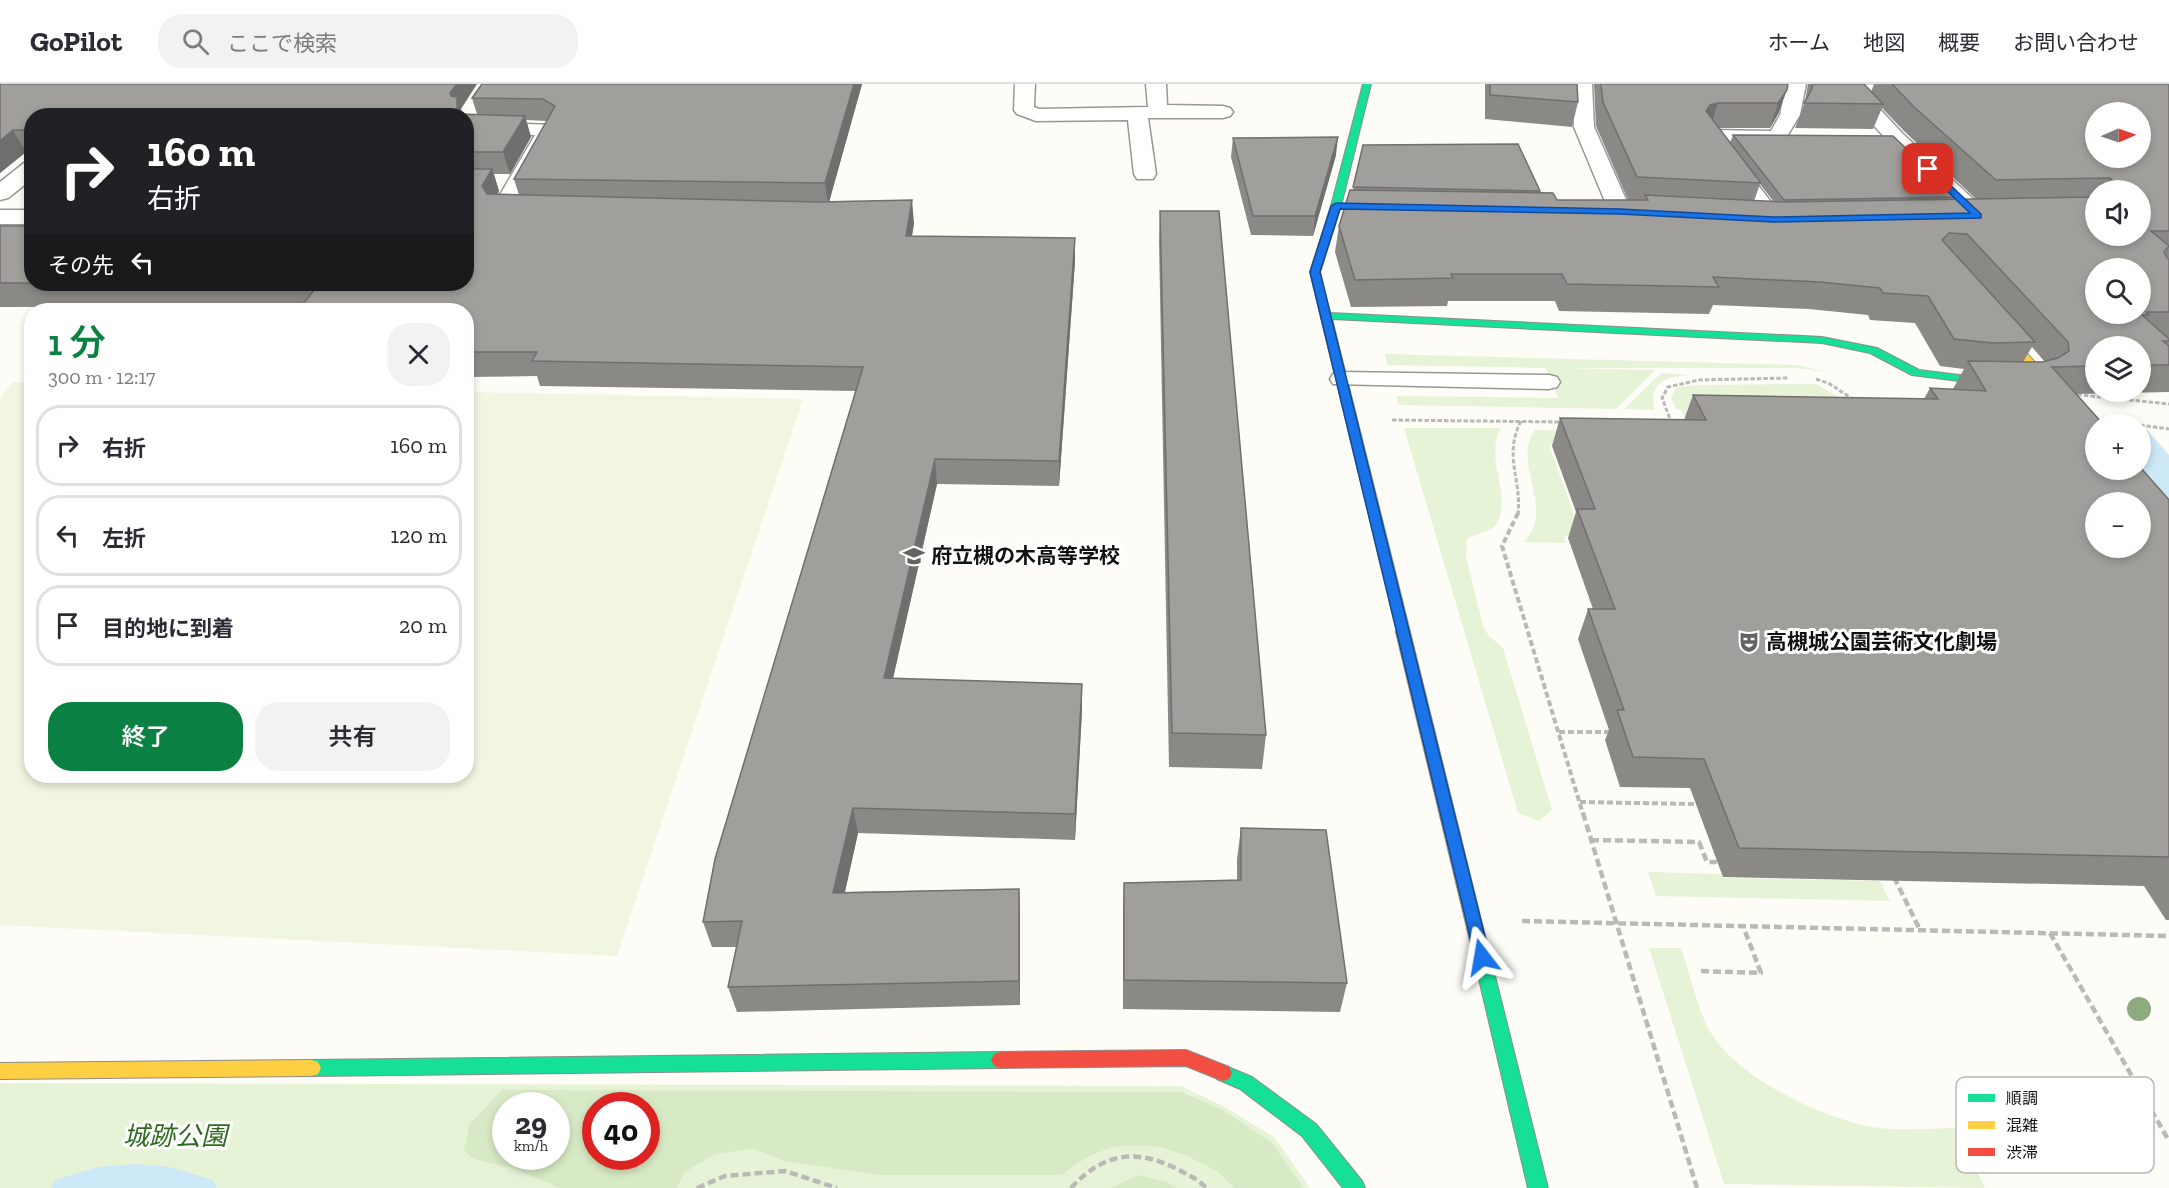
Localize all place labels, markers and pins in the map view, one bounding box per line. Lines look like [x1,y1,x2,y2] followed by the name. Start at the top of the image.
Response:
[1902,143,1953,194] pin
[931,543,1120,568] place label: 府立槻の木高等学校
[902,544,926,568] school or university icon: 府立槻の木高等学校
[1766,629,1997,654] place label: 高槻城公園芸術文化劇場
[1737,630,1761,654] theatre icon: 高槻城公園芸術文化劇場

